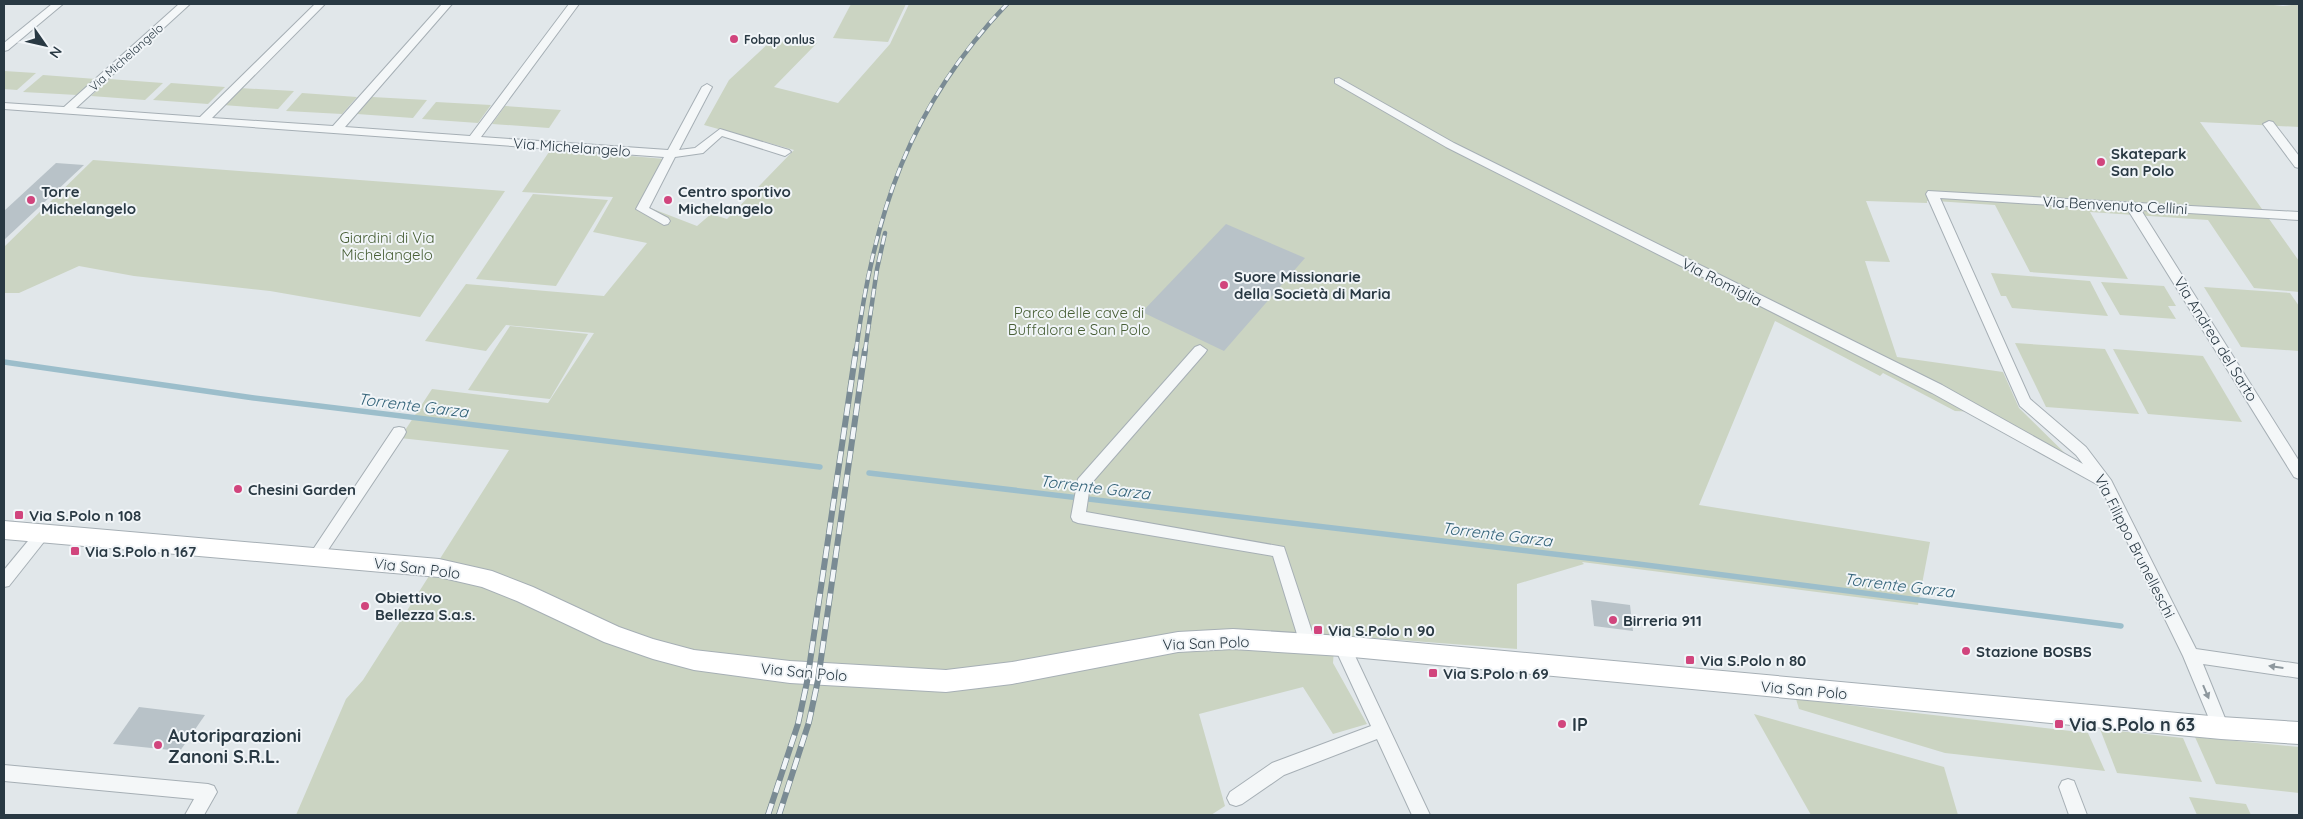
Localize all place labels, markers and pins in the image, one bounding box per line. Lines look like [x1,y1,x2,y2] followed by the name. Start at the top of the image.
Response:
[744,32,815,47] place label: Fobap onlus
[728,33,740,45] marker: Fobap onlus
[2111,144,2187,180] place label: Skatepark San Polo
[2095,156,2107,168] marker: Skatepark San Polo
[41,182,136,218] place label: Torre Michelangelo
[678,182,791,218] place label: Centro sportivo Michelangelo
[25,194,37,206] marker: Torre Michelangelo
[662,194,674,206] marker: Centro sportivo Michelangelo
[1234,267,1391,303] place label: Suore Missionarie della Società di Maria
[1218,279,1230,291] marker: Suore Missionarie della Società di Maria
[248,480,356,499] place label: Chesini Garden
[232,483,244,495] marker: Chesini Garden
[29,506,141,525] place label: Via S.Polo n 108
[13,509,25,521] marker: Via S.Polo n 108
[85,542,196,561] place label: Via S.Polo n 167
[69,545,81,557] marker: Via S.Polo n 167
[375,588,475,624] place label: Obiettivo Bellezza S.a.s.
[359,600,371,612] marker: Obiettivo Bellezza S.a.s.
[1623,611,1702,630] place label: Birreria 911
[1607,614,1619,626] marker: Birreria 911
[1328,621,1435,640] place label: Via S.Polo n 90
[1312,624,1324,636] marker: Via S.Polo n 90
[1976,642,2092,661] place label: Stazione BOSBS
[1960,645,1972,657] marker: Stazione BOSBS
[1700,651,1806,670] place label: Via S.Polo n 80
[1684,654,1696,666] marker: Via S.Polo n 80
[1443,664,1549,683] place label: Via S.Polo n 69
[1427,667,1439,679] marker: Via S.Polo n 69
[1572,713,1588,736] place label: IP
[2069,713,2195,736] place label: Via S.Polo n 63
[1556,718,1568,730] marker: IP
[2053,718,2065,730] marker: Via S.Polo n 63
[168,724,301,768] place label: Autoriparazioni Zanoni S.R.L.
[152,739,164,751] marker: Autoriparazioni Zanoni S.R.L.

